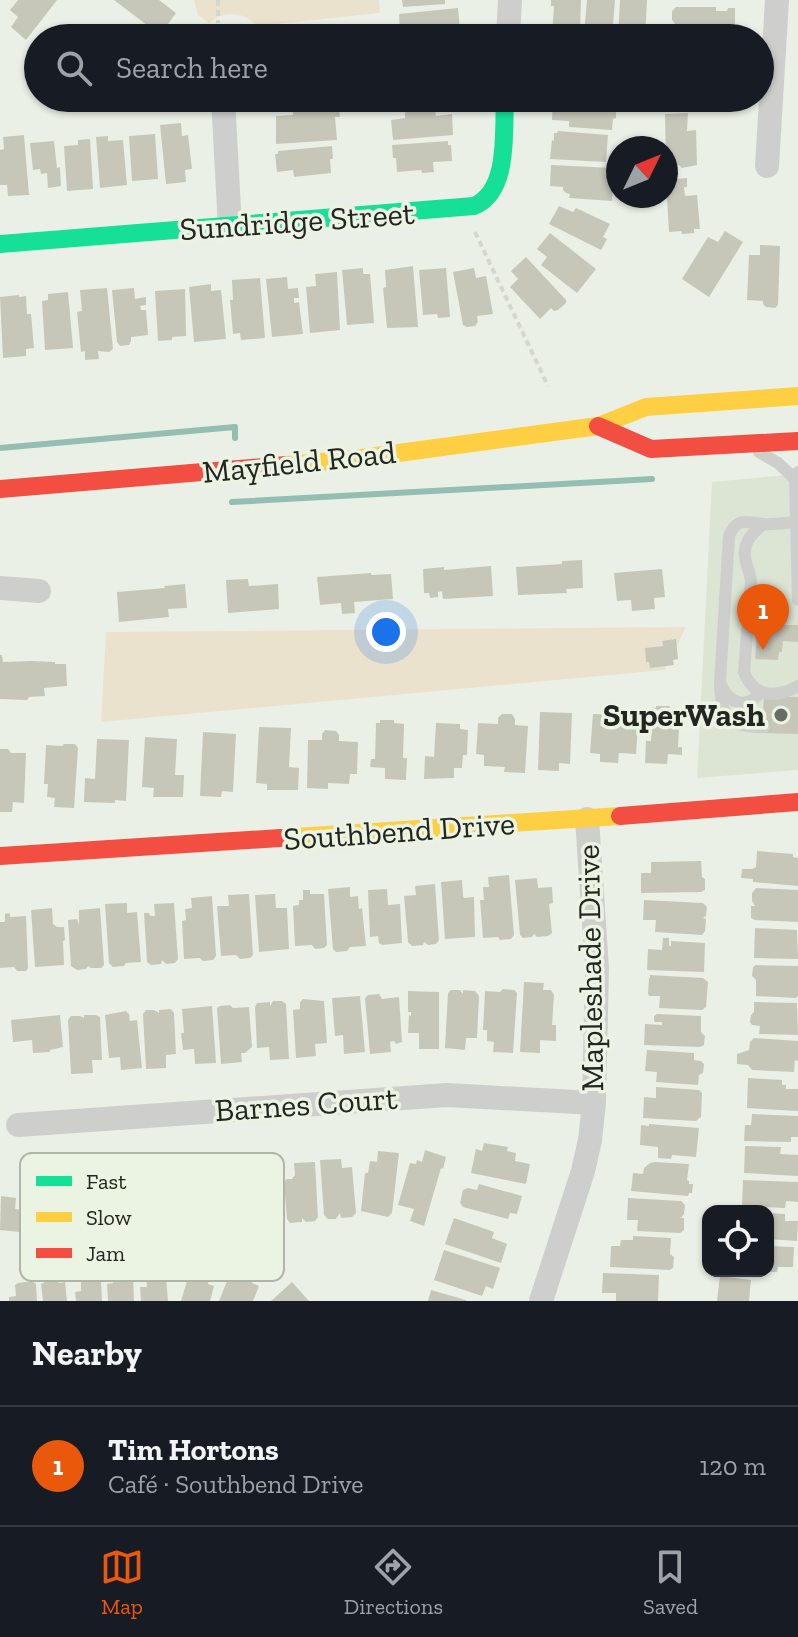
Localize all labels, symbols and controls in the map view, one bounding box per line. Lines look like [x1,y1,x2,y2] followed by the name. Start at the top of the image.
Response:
[24,24,774,112] search box
[52,46,96,90] icon: search
[116,50,268,86] text: Search here
[606,136,678,208] north arrow
[178,194,416,248] street label: Sundridge Street
[200,433,398,491] street label: Mayfield Road
[737,584,789,650] pin: 1
[366,612,406,652] your location
[603,696,765,734] place label: SuperWash
[772,706,790,724] marker: SuperWash
[282,804,516,858] street label: Southbend Drive
[569,844,611,1092] street label: Mapleshade Drive
[213,1079,399,1129] street label: Barnes Court
[20,1153,284,1281] legend
[86,1168,127,1195] text: Fast
[86,1204,132,1231] text: Slow
[702,1205,774,1277] map controls
[702,1205,774,1277] button: locate
[86,1240,125,1267] text: Jam
[32,1333,142,1374] text: Nearby
[108,1432,279,1468] text: Tim Hortons
[53,1450,63,1482] text: 1
[699,1450,766,1482] text: 120 m
[108,1468,364,1500] text: Café · Southbend Drive
[100,1545,144,1620] tab: Map
[344,1545,443,1620] tab: Directions
[643,1545,698,1620] tab: Saved

